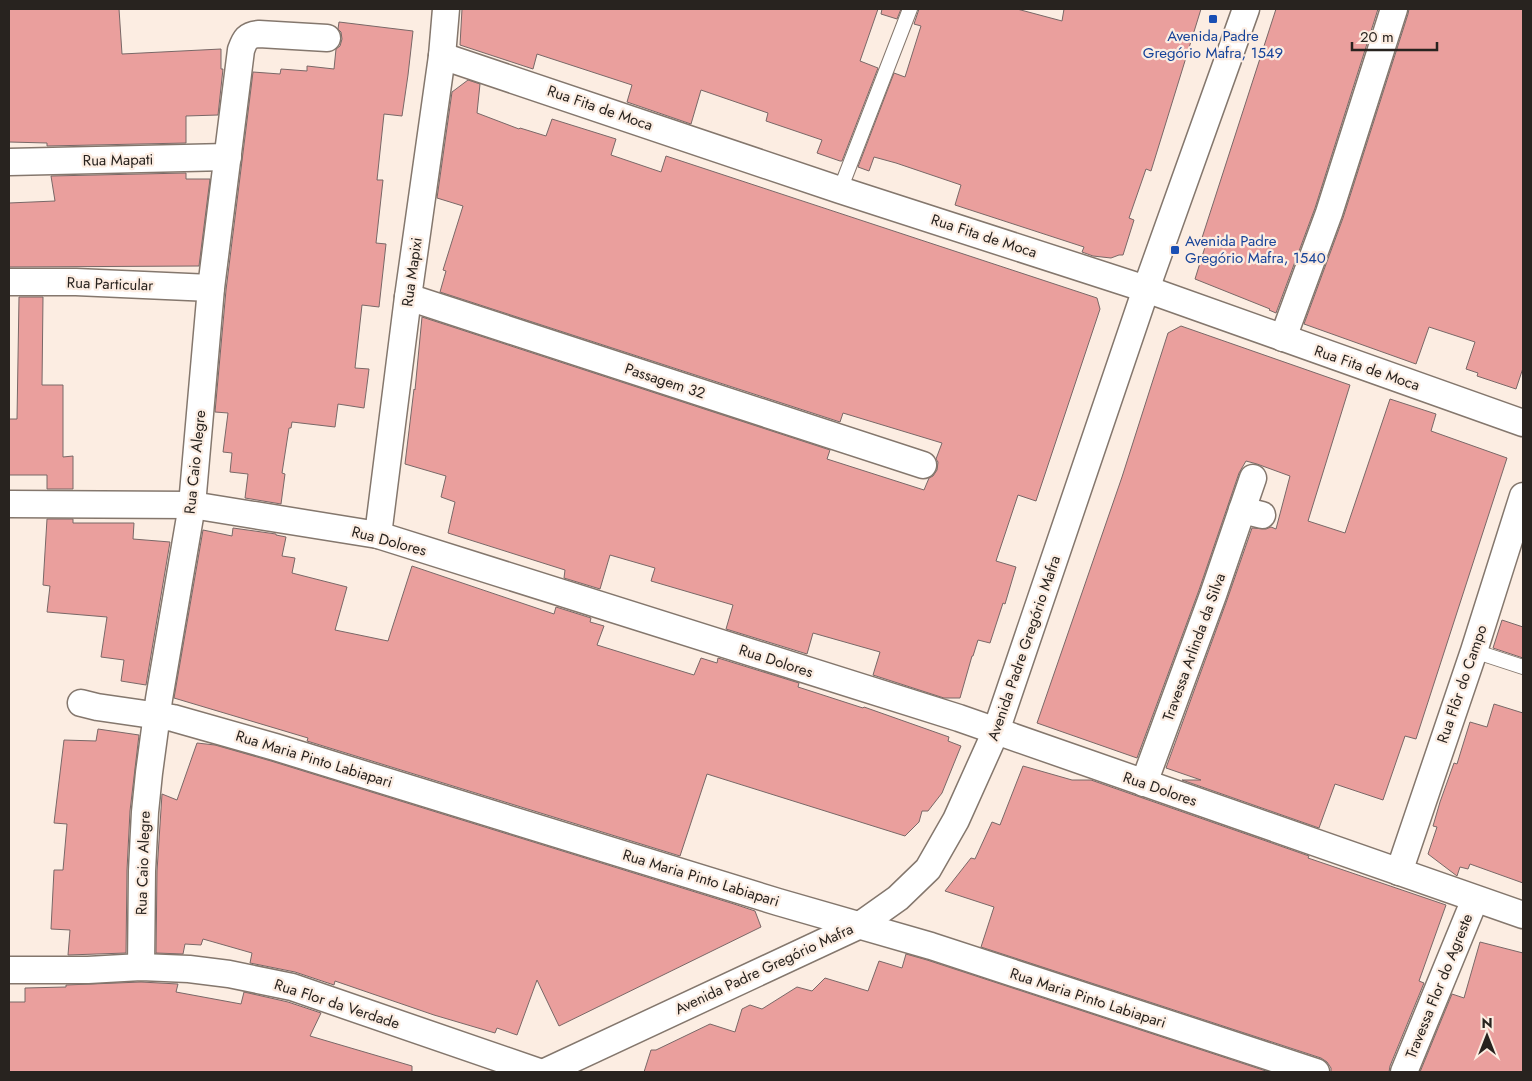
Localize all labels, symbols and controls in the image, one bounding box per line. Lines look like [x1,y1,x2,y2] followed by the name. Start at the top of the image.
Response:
[1207,13,1219,25] marker: Avenida Padre Gregório Mafra, 1549
[1352,20,1437,52] scale bar
[1143,25,1283,64] place label: Avenida Padre Gregório Mafra, 1549
[1360,26,1394,48] text: 20 m
[544,80,656,136] street label: Rua Fita de Moca
[83,148,153,172] street label: Rua Mapati
[928,209,1040,263] street label: Rua Fita de Moca
[1185,230,1326,269] place label: Avenida Padre Gregório Mafra, 1540
[396,236,428,308] street label: Rua Mapixi
[1169,244,1181,256] marker: Avenida Padre Gregório Mafra, 1540
[66,271,154,297] street label: Rua Particular
[1311,340,1423,396] street label: Rua Fita de Moca
[622,358,708,404] street label: Passagem 32
[179,409,211,515] street label: Rua Caio Alegre
[349,520,429,562] street label: Rua Dolores
[982,552,1066,744] street label: Avenida Padre Gregório Mafra
[1157,570,1231,724] street label: Travessa Arlinda da Silva
[1431,622,1493,746] street label: Rua Flôr do Campo
[736,639,816,683] street label: Rua Dolores
[233,725,395,793] street label: Rua Maria Pinto Labiapari
[1120,766,1200,812] street label: Rua Dolores
[130,810,156,916] street label: Rua Caio Alegre
[620,844,782,912] street label: Rua Maria Pinto Labiapari
[1400,910,1478,1062] street label: Travessa Flor do Agreste
[671,918,857,1020] street label: Avenida Padre Gregório Mafra
[1007,962,1169,1034] street label: Rua Maria Pinto Labiapari
[271,973,403,1035] street label: Rua Flor da Verdade
[1462,1011,1512,1061] north arrow
[1481,1013,1493,1033] text: N

